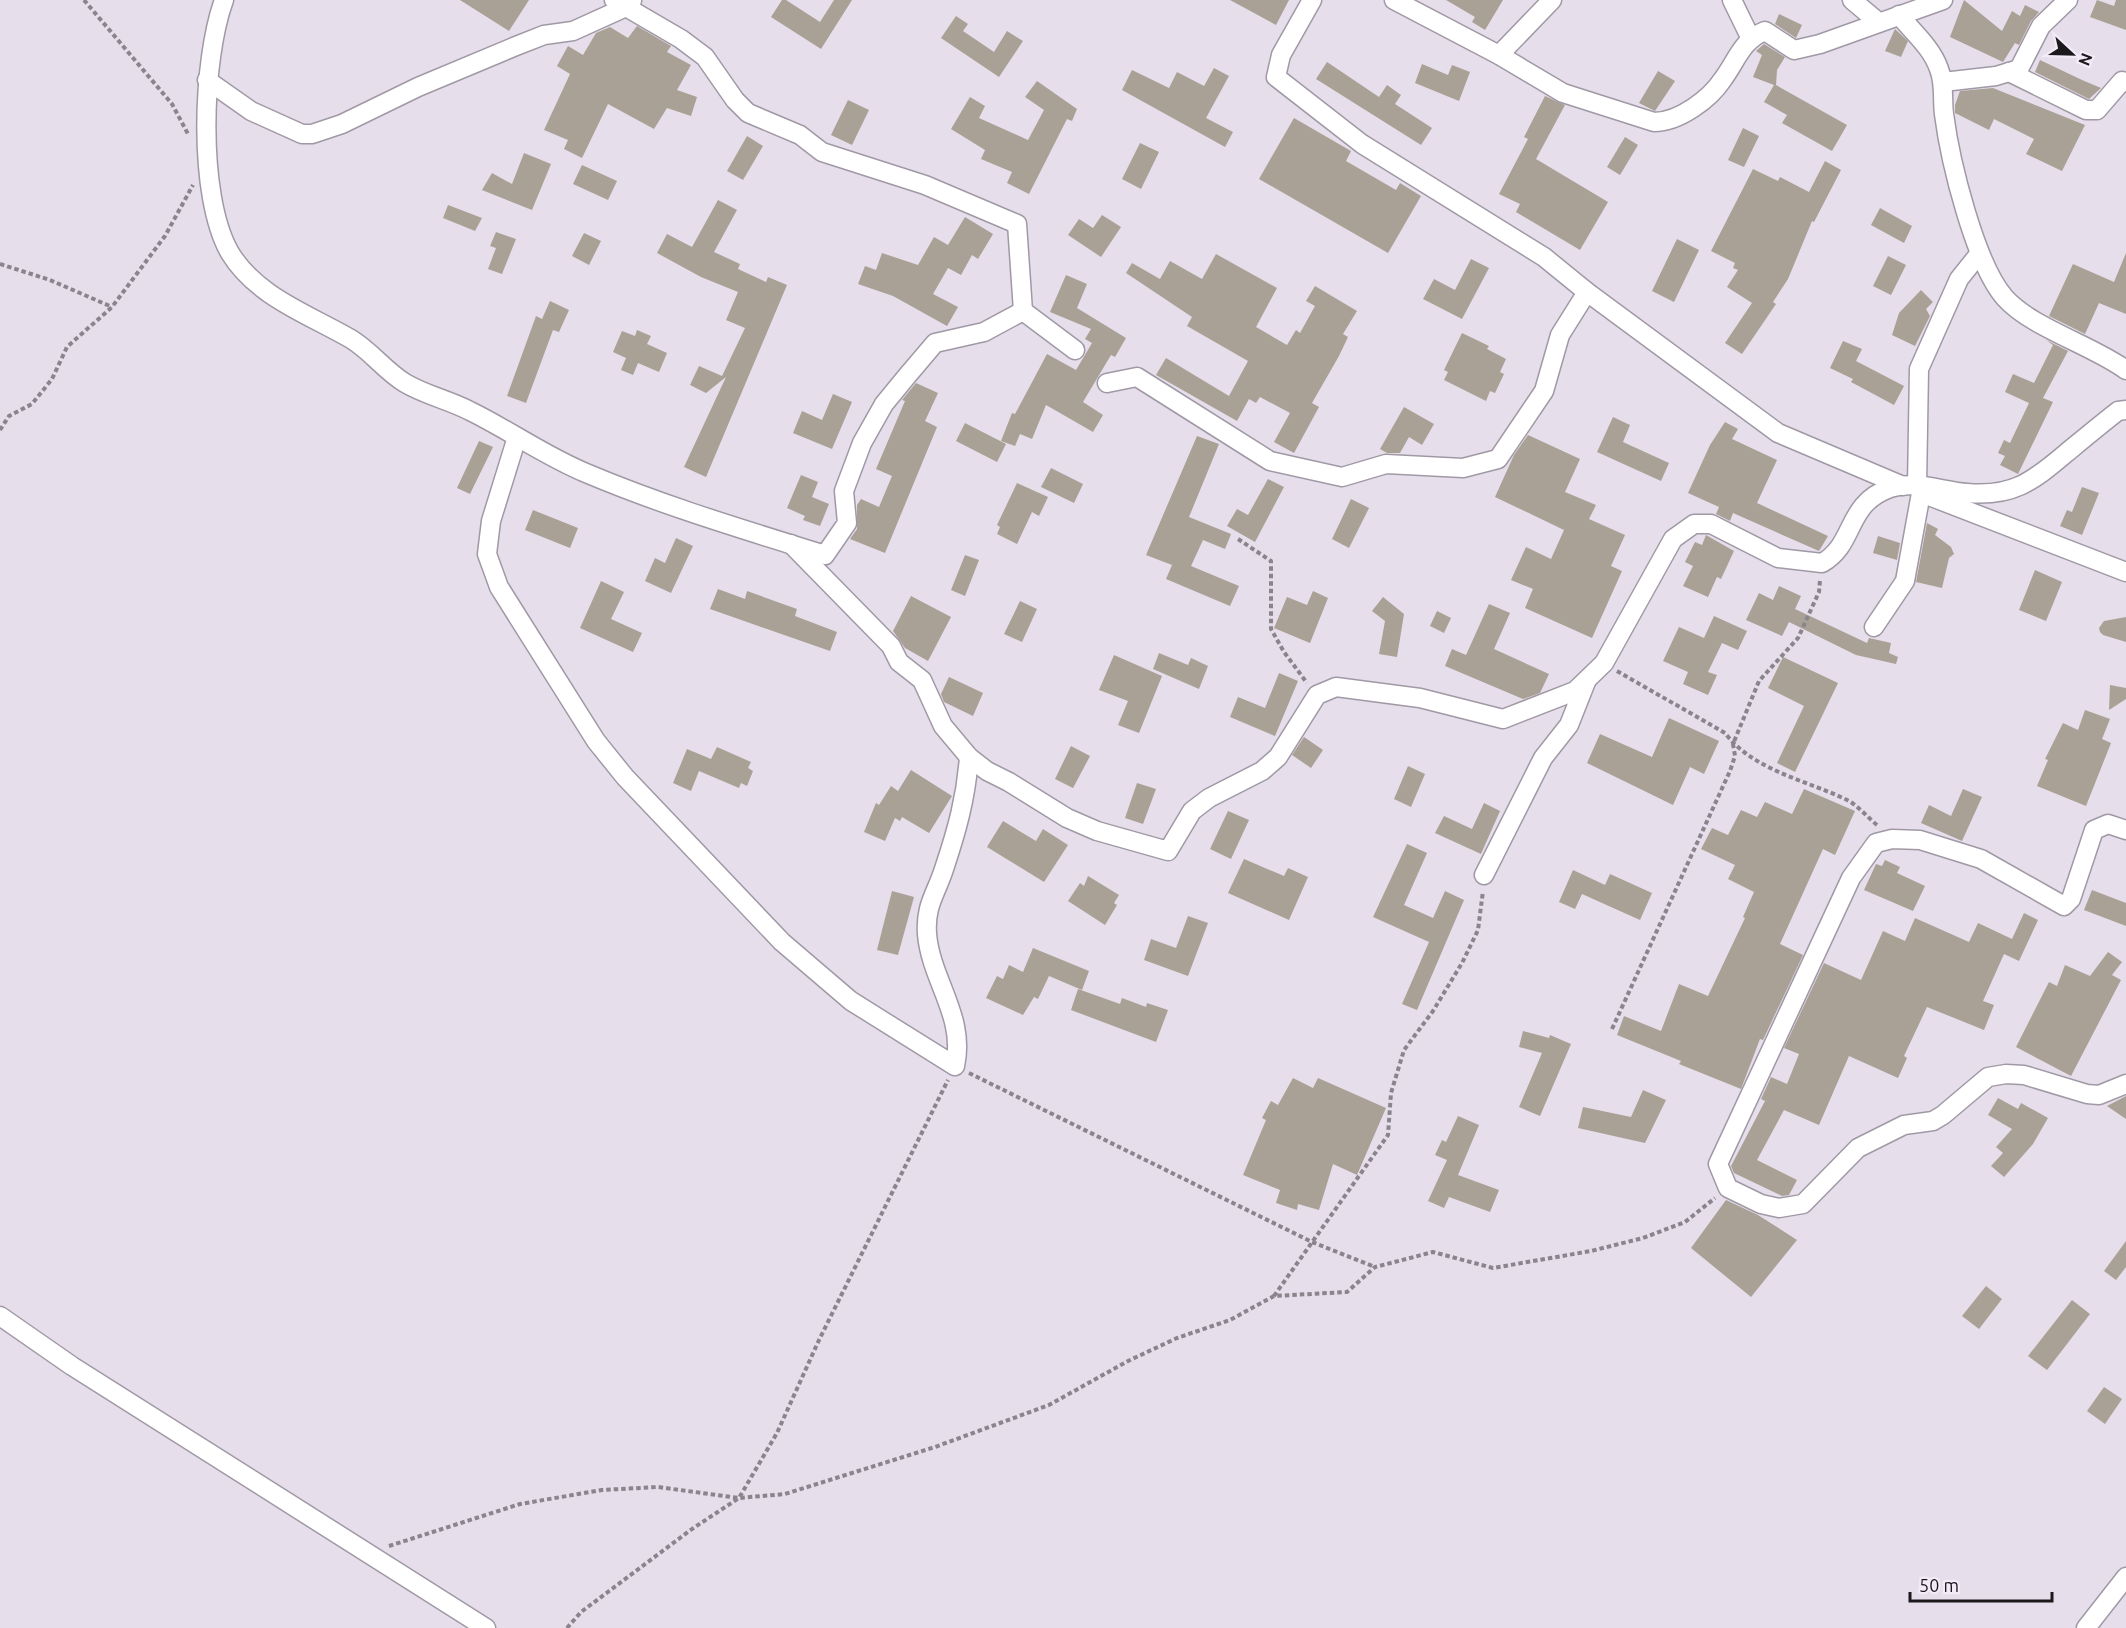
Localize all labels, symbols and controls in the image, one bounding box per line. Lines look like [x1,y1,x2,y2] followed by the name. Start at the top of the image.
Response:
[2042,24,2102,84] north arrow
[2075,51,2096,69] text: N
[1910,1565,2052,1603] scale bar
[1919,1575,1959,1595] text: 50 m

